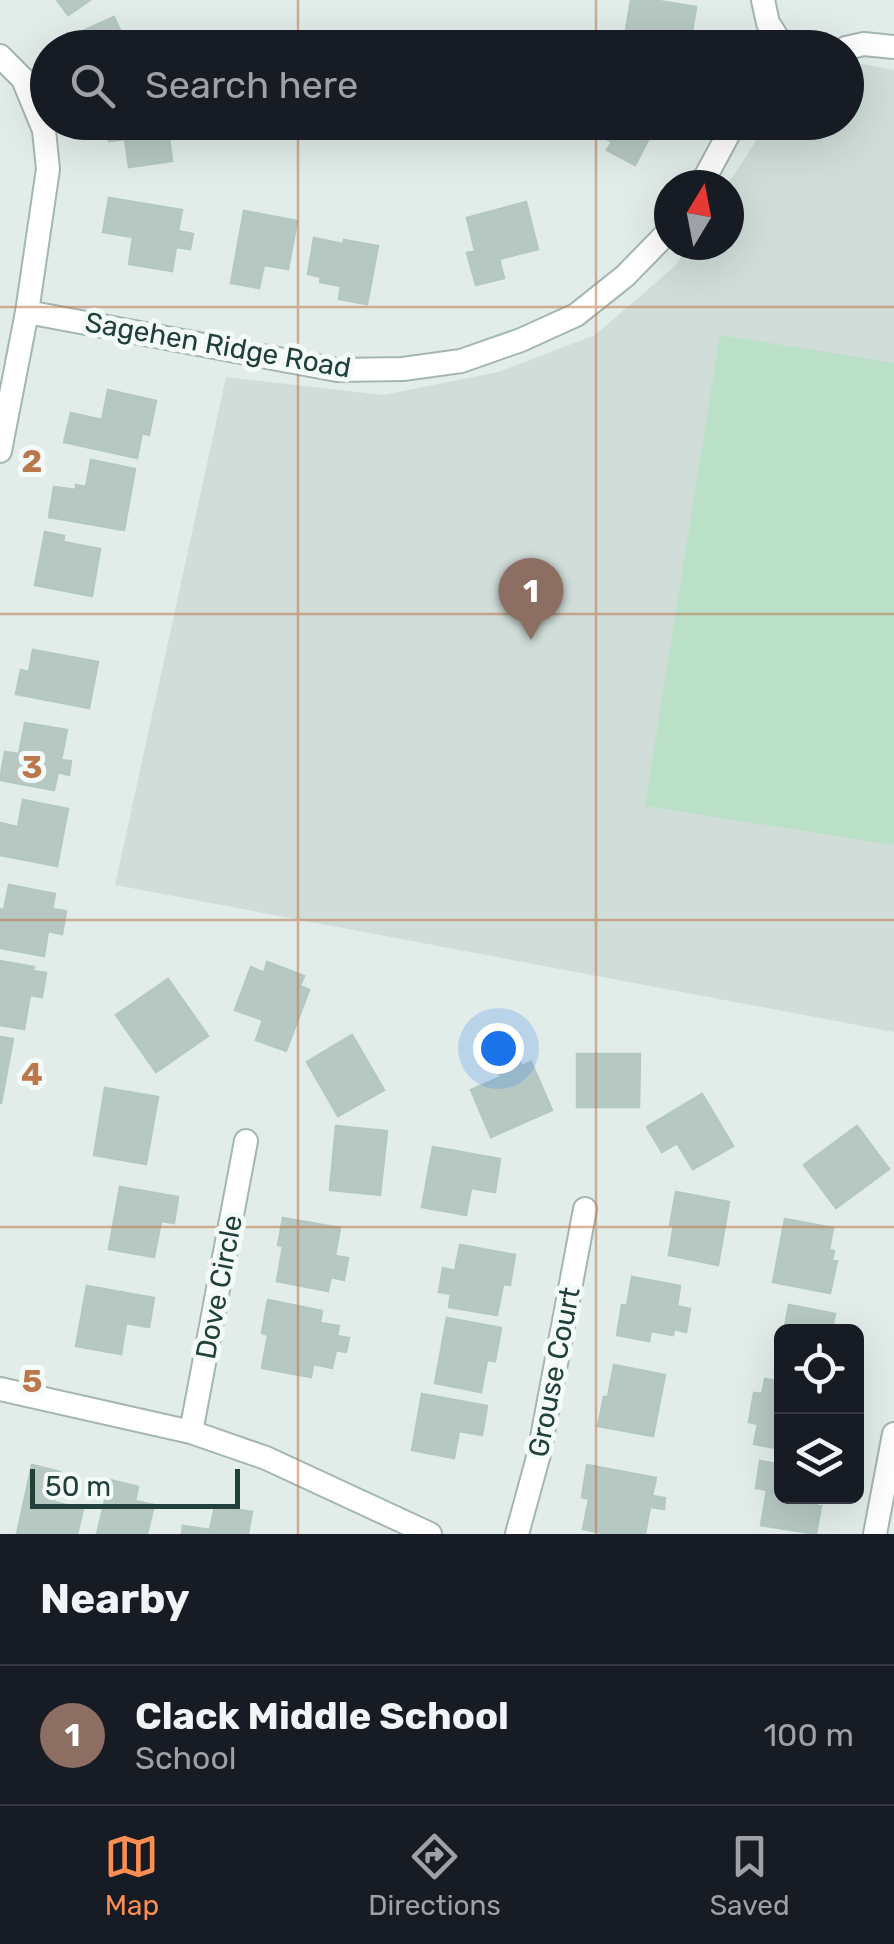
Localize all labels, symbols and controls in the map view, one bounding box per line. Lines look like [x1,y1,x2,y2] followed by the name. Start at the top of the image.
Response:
[30,30,864,140] search box
[65,58,120,113] icon: search
[145,62,358,108] text: Search here
[654,170,744,260] north arrow
[83,305,353,385] street label: Sagehen Ridge Road
[22,442,42,480] text: 2
[498,558,564,640] pin: 1
[21,748,43,786] text: 3
[473,1023,524,1074] your location
[21,1055,43,1093] text: 4
[189,1212,249,1362] street label: Dove Circle
[521,1284,587,1460] street label: Grouse Court
[774,1324,864,1504] map controls
[774,1324,864,1414] button: locate
[22,1362,42,1400] text: 5
[774,1414,864,1504] button: layers
[30,1464,240,1508] scale bar
[45,1470,111,1503] text: 50 m
[40,1574,190,1624] text: Nearby
[135,1693,509,1739] text: Clack Middle School
[65,1716,80,1754] text: 1
[763,1716,854,1754] text: 100 m
[135,1739,237,1777] text: School
[104,1829,159,1922] tab: Map
[368,1829,501,1922] tab: Directions
[710,1829,790,1922] tab: Saved

